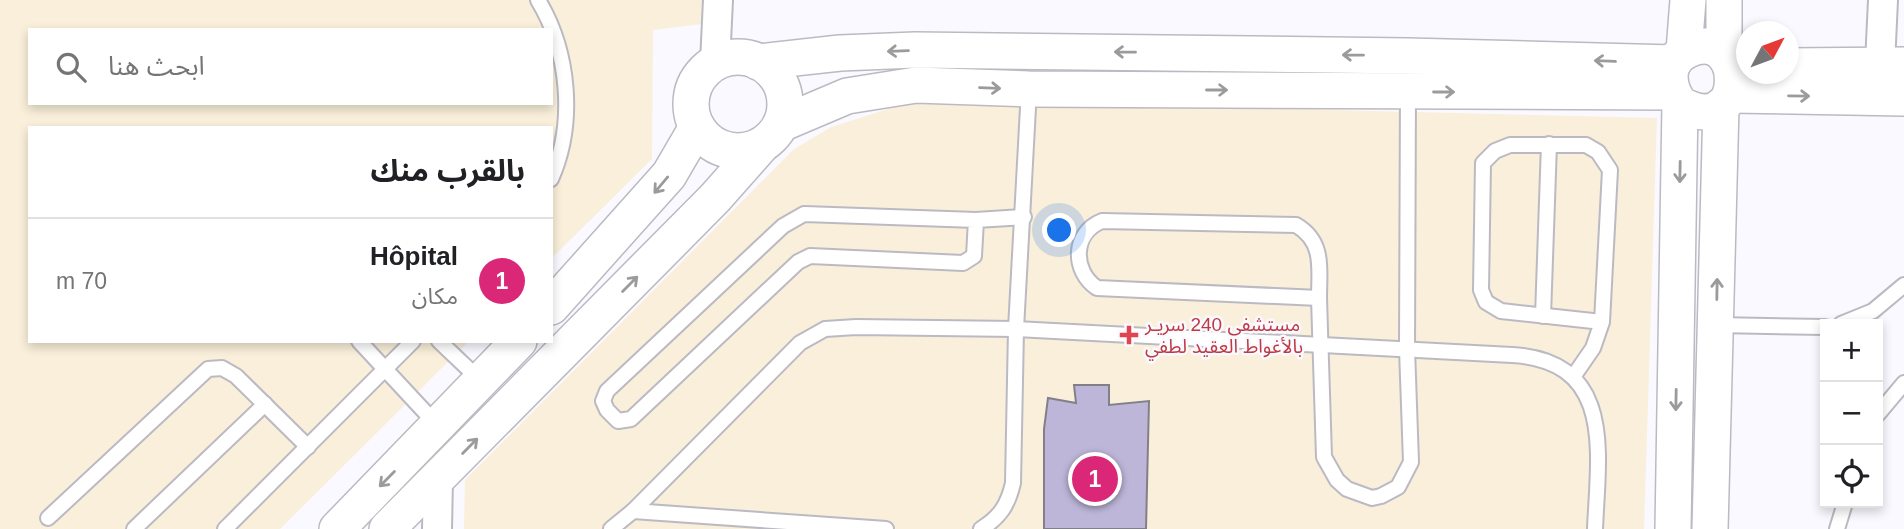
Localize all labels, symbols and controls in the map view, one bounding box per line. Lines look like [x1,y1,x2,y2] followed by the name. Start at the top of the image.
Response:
[1736,21,1799,84] north arrow
[28,28,553,105] search box
[886,44,909,57] one-way arrow
[1114,46,1137,59] one-way arrow
[52,48,90,86] icon: search
[1341,48,1364,62] one-way arrow
[108,51,205,81] text: ابحث هنا
[1593,54,1616,67] one-way arrow
[978,81,1001,94] one-way arrow
[1205,83,1228,97] one-way arrow
[1433,85,1456,99] one-way arrow
[1787,89,1810,103] one-way arrow
[370,154,525,187] text: بالقرب منك
[1673,160,1687,183] one-way arrow
[653,176,669,194] one-way arrow
[1042,213,1076,247] your location
[370,241,458,271] text: Hôpital
[56,268,107,294] text: 70 m
[496,268,508,294] text: 1
[621,276,638,293] one-way arrow
[1710,278,1724,301] one-way arrow
[412,283,458,309] text: مكان
[1144,314,1303,361] place label: مستشفى 240 سريـر بالأغواط العقيد لطفي
[1820,319,1883,508] map controls
[1820,319,1883,382] button: +
[1119,325,1139,345] marker: مستشفى 240 سريـر بالأغواط العقيد لطفي
[1820,382,1883,445] button: −
[1669,388,1683,411] one-way arrow
[461,437,478,454] one-way arrow
[1820,445,1883,508] button: locate
[1072,453,1118,505] pin: 1
[379,470,396,487] one-way arrow

